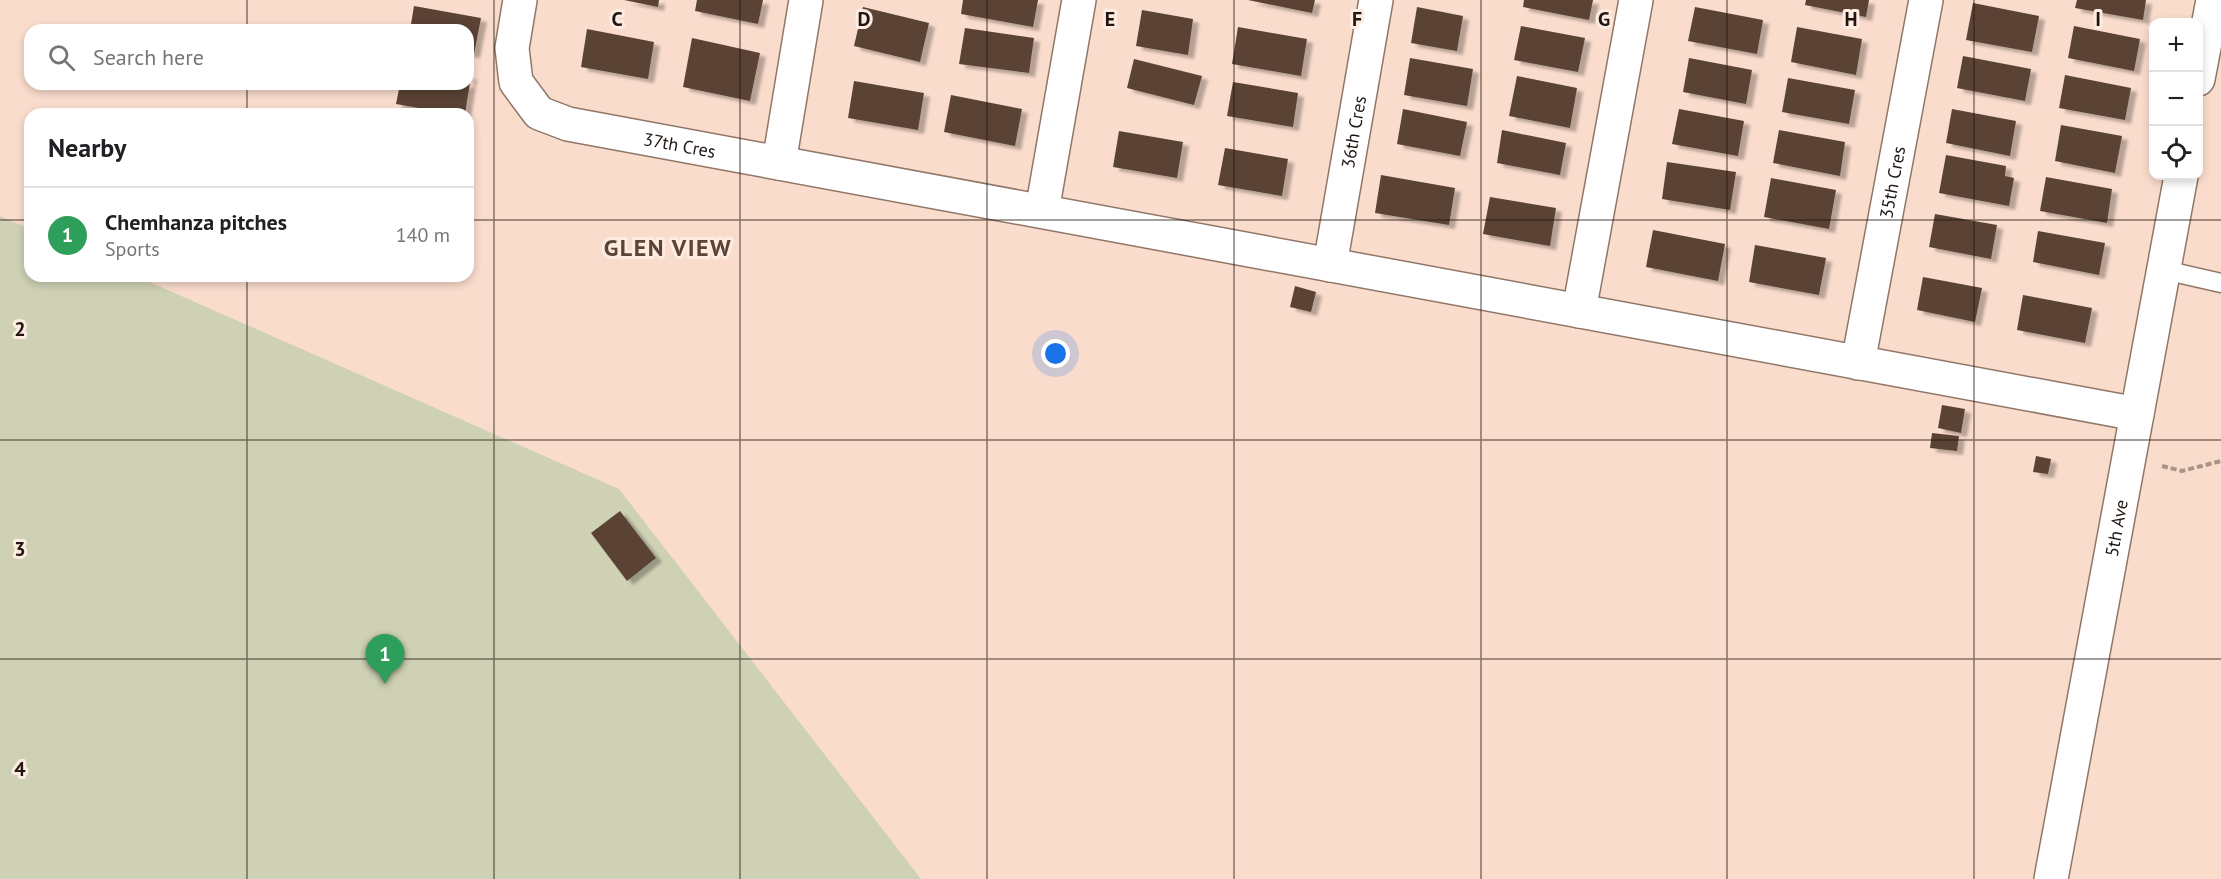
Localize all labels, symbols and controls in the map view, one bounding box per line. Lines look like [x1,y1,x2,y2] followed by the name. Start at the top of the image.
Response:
[611,6,623,32] text: C
[858,6,871,32] text: D
[1105,6,1115,32] text: E
[1352,6,1362,32] text: F
[1598,6,1610,32] text: G
[1844,6,1858,32] text: H
[2095,6,2101,32] text: I
[2149,18,2203,180] map controls
[2149,18,2203,72] button: +
[24,24,474,90] search box
[45,41,78,74] icon: search
[93,43,204,71] text: Search here
[2149,72,2203,126] button: −
[1335,94,1371,170] street label: 36th Cres
[2149,126,2203,180] button: locate
[642,127,717,163] street label: 37th Cres
[48,131,126,164] text: Nearby
[1874,144,1910,220] street label: 35th Cres
[105,208,287,236] text: Chemhanza pitches
[62,222,73,248] text: 1
[396,222,450,248] text: 140 m
[604,232,732,263] district label: GLEN VIEW
[105,236,160,262] text: Sports
[14,316,26,342] text: 2
[1041,339,1070,368] your location
[2099,498,2132,558] street label: 5th Ave
[14,536,26,562] text: 3
[366,634,404,684] pin: 1
[14,756,26,782] text: 4

